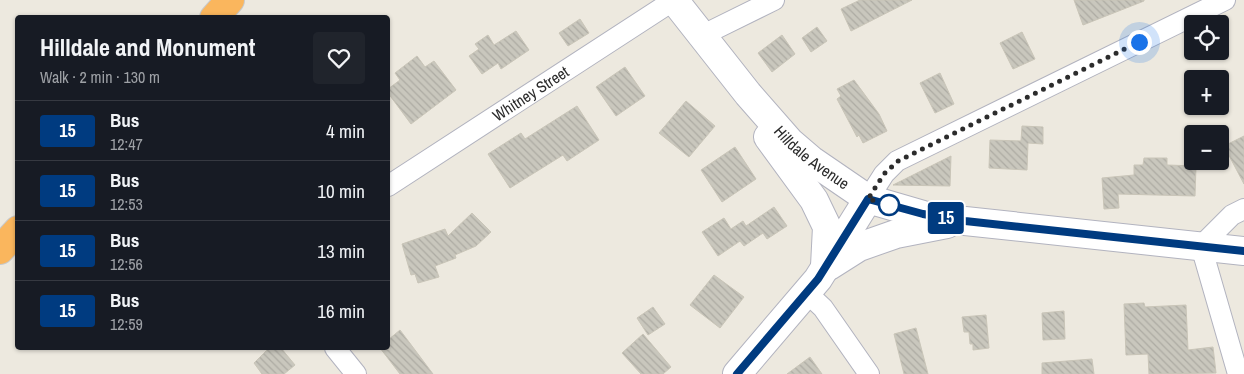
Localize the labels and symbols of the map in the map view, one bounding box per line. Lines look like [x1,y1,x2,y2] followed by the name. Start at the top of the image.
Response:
[1127,30,1152,55] your location
[488,60,573,126] street label: Whitney Street
[769,121,854,194] street label: Hilldale Avenue
[878,194,900,216] unlabelled marker
[924,202,968,234] line badge: 15

